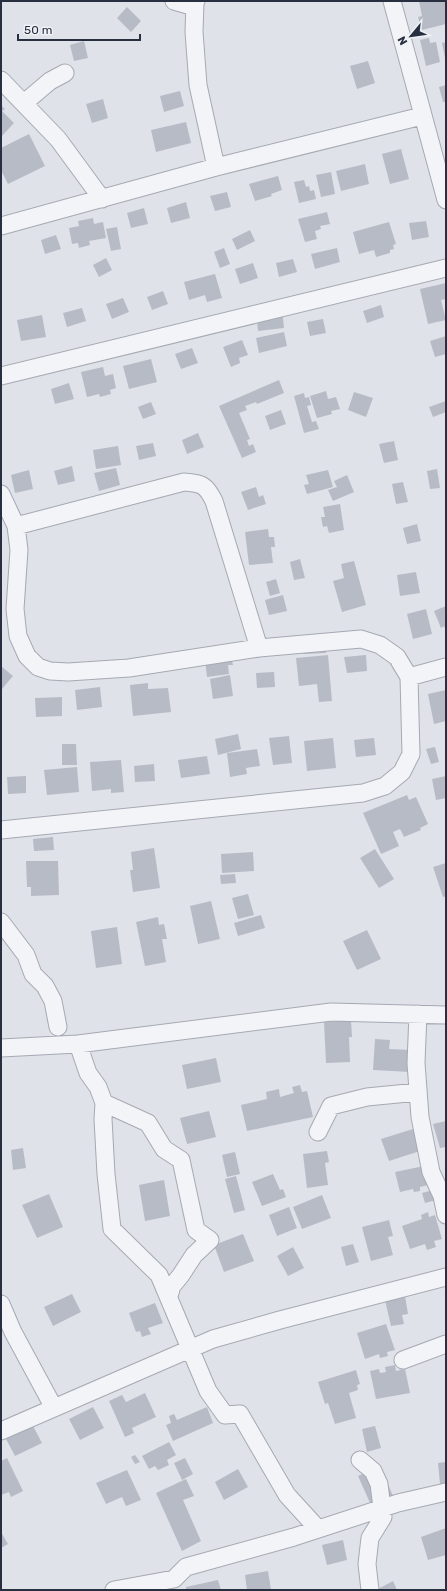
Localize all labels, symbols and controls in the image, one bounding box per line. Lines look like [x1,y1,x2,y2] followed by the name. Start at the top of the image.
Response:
[18,16,140,42] scale bar
[391,16,431,56] north arrow
[24,23,52,37] text: 50 m
[395,34,410,47] text: N

